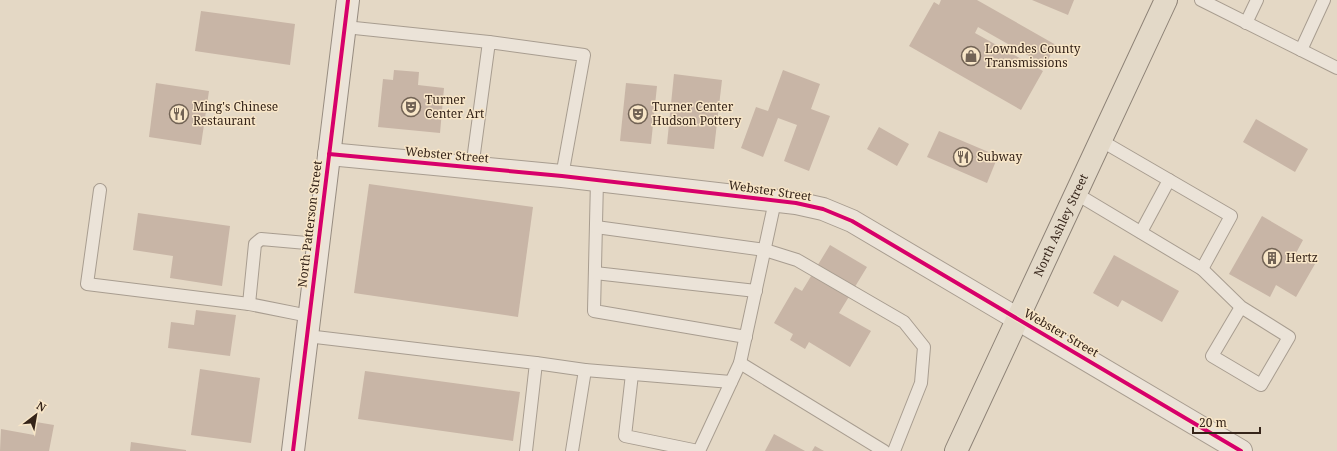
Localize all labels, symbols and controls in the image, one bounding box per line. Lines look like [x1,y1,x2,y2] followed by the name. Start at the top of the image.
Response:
[985,40,1081,71] place label: Lowndes County Transmissions
[960,45,982,67] shop icon: Lowndes County Transmissions
[425,91,484,122] place label: Turner Center Art
[400,96,422,118] theatre icon: Turner Center Art
[193,98,278,129] place label: Ming's Chinese Restaurant
[652,98,741,129] place label: Turner Center Hudson Pottery
[168,103,190,125] restaurant icon: Ming's Chinese Restaurant
[627,103,649,125] theatre icon: Turner Center Hudson Pottery
[404,142,490,167] street label: Webster Street
[952,146,974,168] restaurant icon: Subway
[977,148,1022,165] place label: Subway
[293,159,326,288] street label: North Patterson Street
[1029,171,1092,279] street label: North Ashley Street
[727,176,813,205] street label: Webster Street
[1261,247,1283,269] building icon: Hertz
[1286,249,1318,266] place label: Hertz
[1021,304,1102,361] street label: Webster Street
[16,395,56,435] north arrow
[34,397,49,415] text: N
[1193,409,1260,435] scale bar
[1199,414,1227,431] text: 20 m

